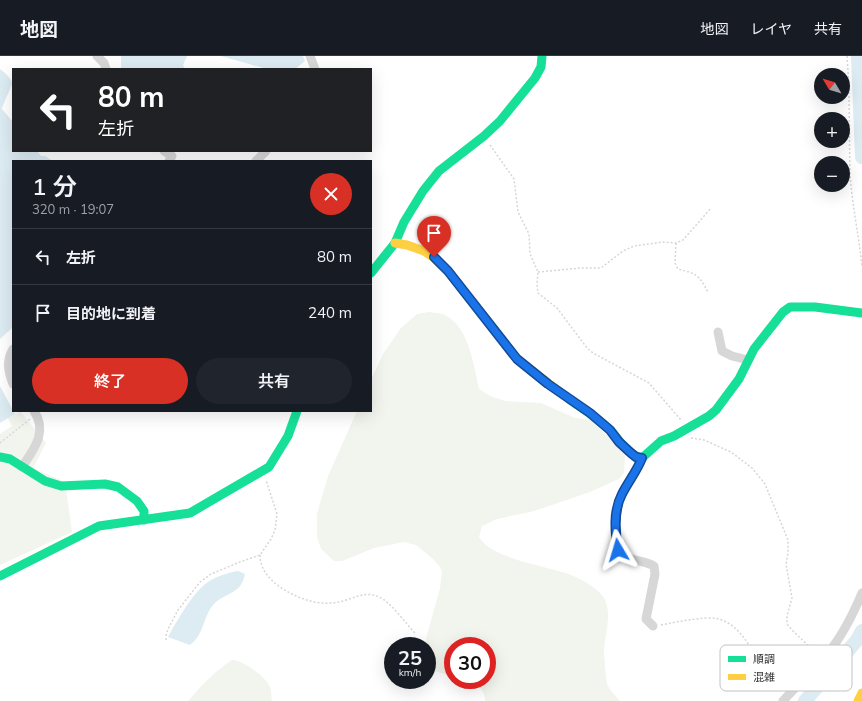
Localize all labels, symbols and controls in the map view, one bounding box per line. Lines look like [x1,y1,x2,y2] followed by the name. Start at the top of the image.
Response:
[20,17,58,41] text: 地図
[700,20,728,38] text: 地図
[750,20,792,38] text: レイヤ
[814,20,842,38] text: 共有
[814,68,850,104] north arrow
[814,68,850,192] map controls
[98,79,164,114] text: 80 m
[32,84,84,136] icon: left
[814,112,850,148] button: +
[98,117,134,140] text: 左折
[814,156,850,192] button: −
[32,171,77,201] text: 1 分
[310,173,352,215] button: close
[32,201,114,217] text: 320 m · 19:07
[417,216,451,257] pin
[423,222,445,244] icon: arrive
[32,246,54,268] icon: left
[317,247,352,266] text: 80 m
[66,248,96,267] text: 左折
[32,302,54,324] icon: arrive
[308,303,352,322] text: 240 m
[66,304,156,323] text: 目的地に到着
[32,358,188,404] button: 終了
[196,358,352,404] button: 共有
[597,529,639,571] position arrow
[444,637,496,689] speed limit sign: 30
[398,645,422,670] text: 25
[720,645,852,691] legend
[753,652,775,666] text: 順調
[399,666,421,679] text: km/h
[753,670,775,684] text: 混雑

